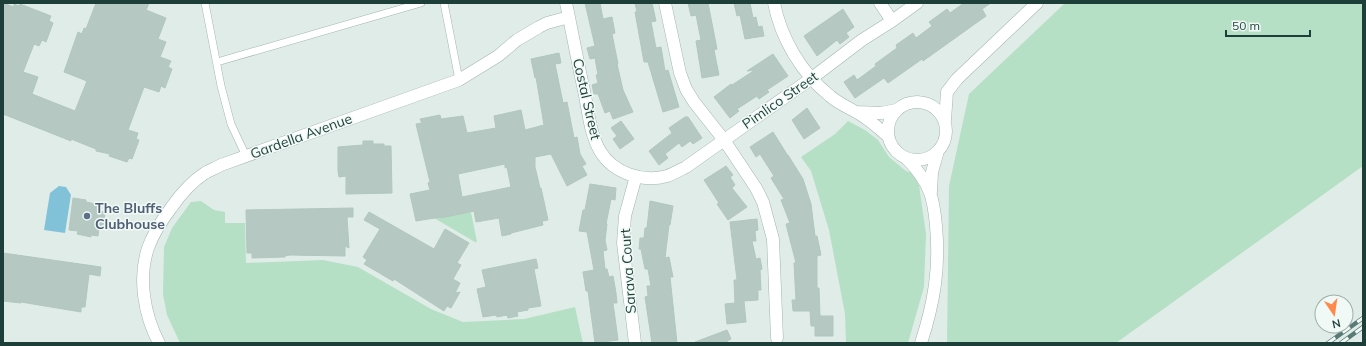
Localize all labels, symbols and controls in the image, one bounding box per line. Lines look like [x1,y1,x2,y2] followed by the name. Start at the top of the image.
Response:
[1226,12,1310,38] scale bar
[1232,18,1260,33] text: 50 m
[569,57,605,142] street label: Costal Street
[739,67,822,133] street label: Pimlico Street
[248,109,354,163] street label: Gardella Avenue
[95,199,165,233] place label: The Bluffs Clubhouse
[82,211,92,221] marker: The Bluffs Clubhouse
[616,228,640,314] street label: Sarava Court
[1314,294,1354,334] north arrow
[1331,316,1342,331] text: N

